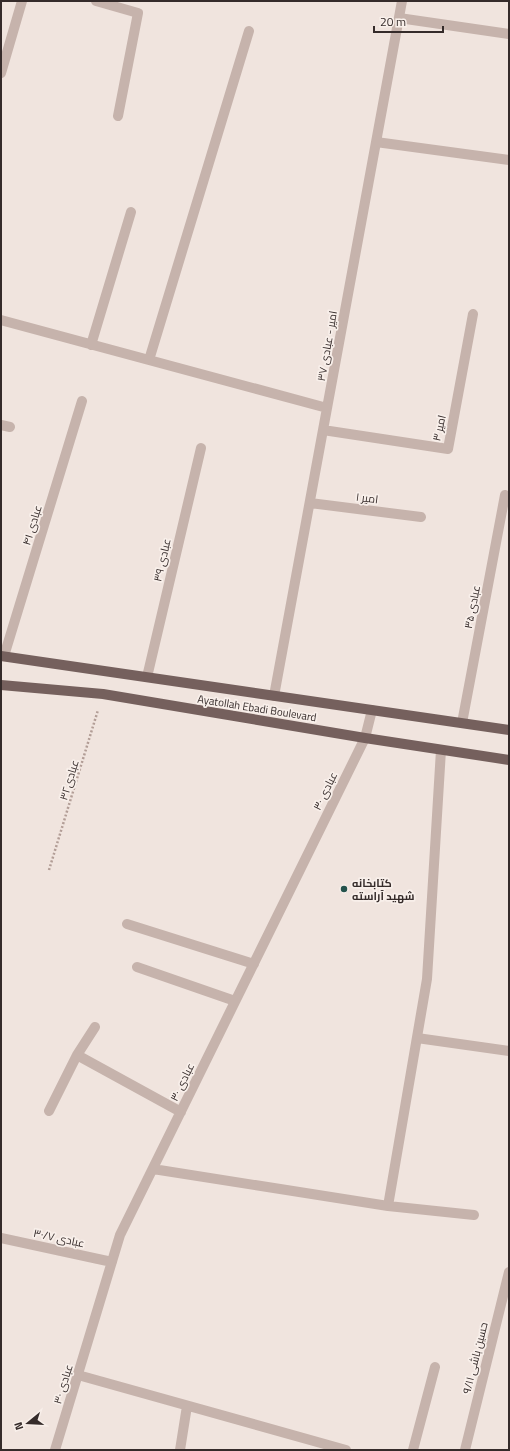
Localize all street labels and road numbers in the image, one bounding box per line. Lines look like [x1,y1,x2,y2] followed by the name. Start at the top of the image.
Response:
[313,310,341,382] street label: امیر - عبادی ۳۷
[428,413,450,443] street label: امیر ۳
[355,489,379,507] street label: امیر ۱
[18,503,46,547] street label: عبادی ۴۱
[149,537,175,583] street label: عبادی ۳۹
[460,584,484,630] street label: عبادی ۳۵
[196,691,318,725] street label: Ayatollah Ebadi Boulevard
[55,758,83,802] street label: عبادی۳۲
[309,769,341,813] street label: عبادی ۳۰
[166,1060,198,1104] street label: عبادی ۳۰
[32,1225,86,1251] street label: عبادی ۳۰/۷
[458,1320,492,1396] street label: حسین باشی ۹/۱۱
[49,1362,77,1406] street label: عبادی ۳۰

